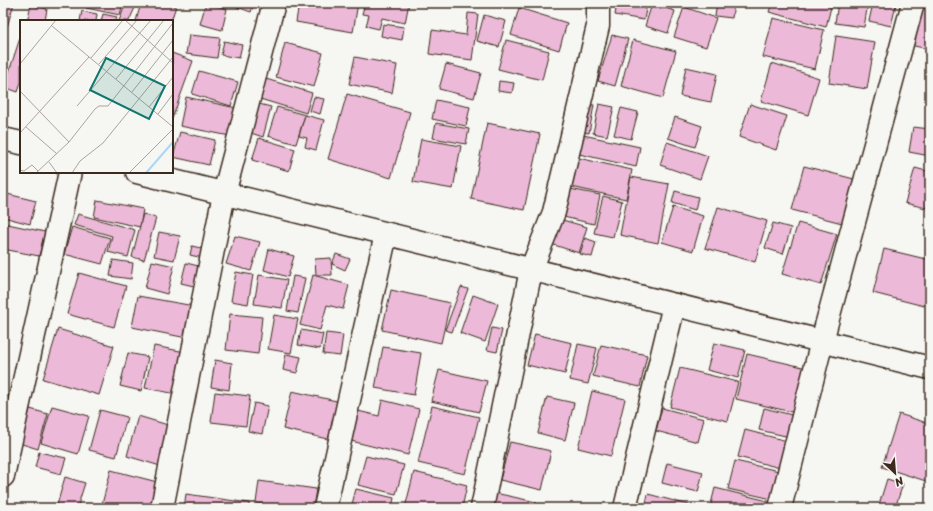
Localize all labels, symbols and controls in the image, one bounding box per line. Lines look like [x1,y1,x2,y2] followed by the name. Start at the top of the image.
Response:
[20,20,173,173] inset map
[875,453,915,493] north arrow
[891,471,908,492] text: N

